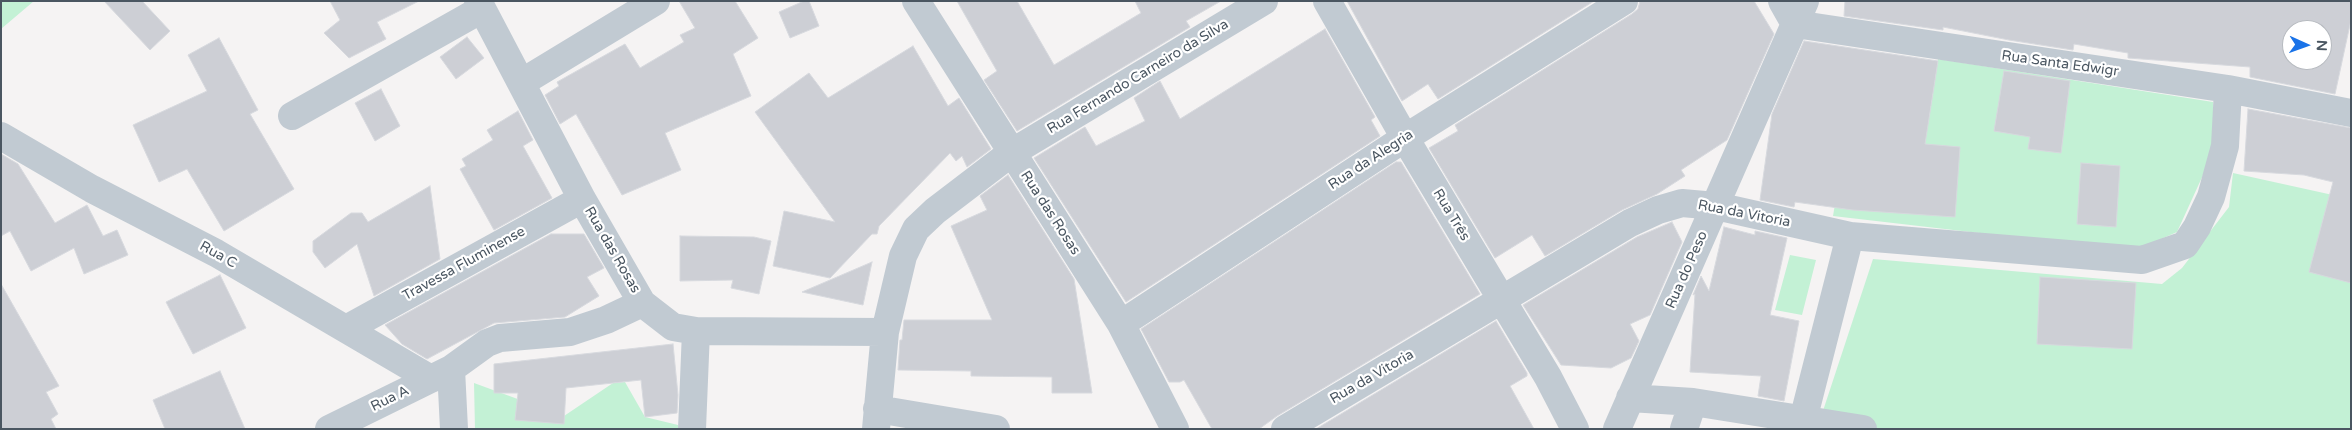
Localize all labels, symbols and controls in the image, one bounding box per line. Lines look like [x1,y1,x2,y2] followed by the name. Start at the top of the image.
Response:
[1044,16,1232,138] street label: Rua Fernando Carneiro da Silva
[2282,20,2332,70] north arrow
[2313,40,2330,51] text: N
[2000,47,2120,81] street label: Rua Santa Edwigr
[1325,126,1417,194] street label: Rua da Alegria
[1017,168,1083,258] street label: Rua das Rosas
[1429,186,1473,244] street label: Rua Três
[1696,197,1792,231] street label: Rua da Vitoria
[581,204,643,296] street label: Rua das Rosas
[400,223,528,305] street label: Travessa Fluminense
[1662,229,1712,311] street label: Rua do Peso
[197,238,239,272] street label: Rua C
[1327,346,1417,408] street label: Rua da Vitoria
[368,383,412,415] street label: Rua A

